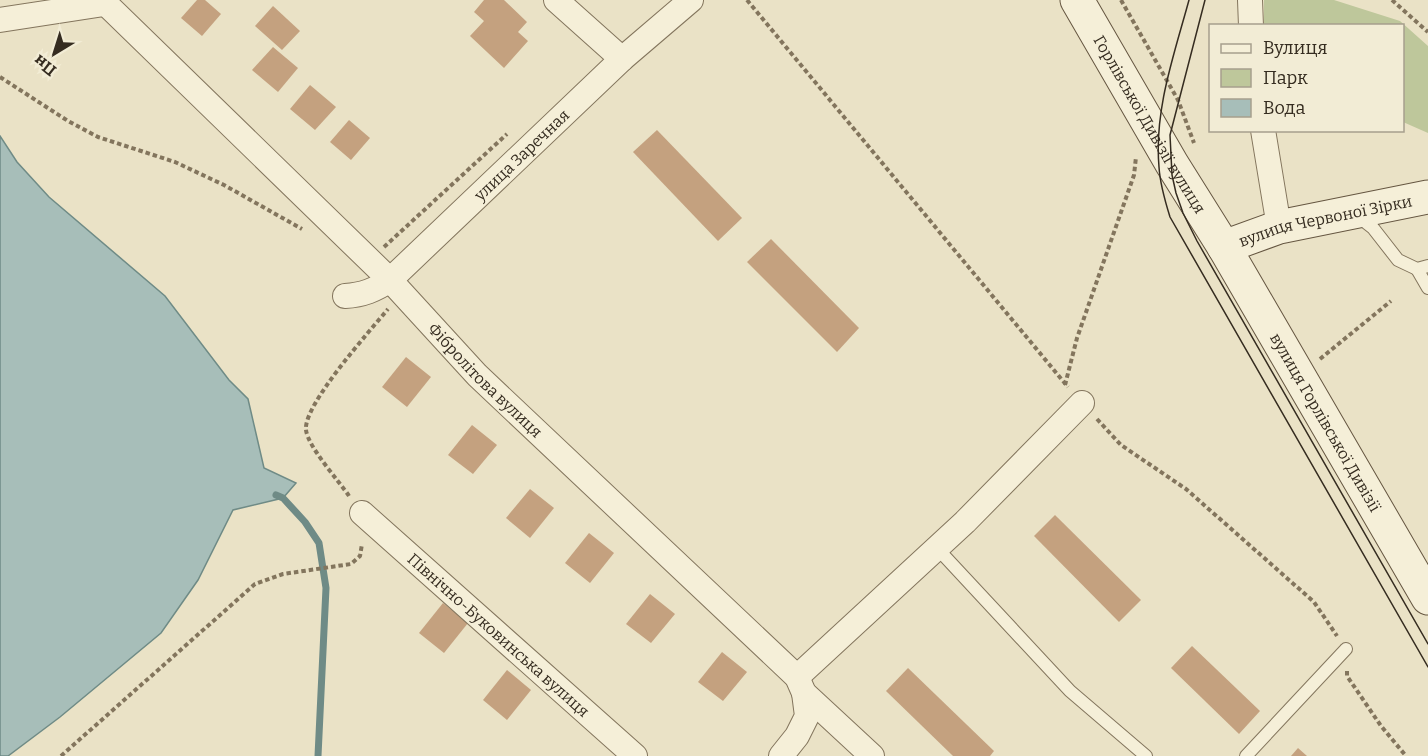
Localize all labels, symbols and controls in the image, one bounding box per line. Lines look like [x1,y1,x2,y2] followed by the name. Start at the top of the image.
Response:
[24,24,84,84] north arrow
[1209,24,1404,132] legend
[1090,32,1210,217] street label: Горлівської Дивізії вулиця
[1263,37,1327,59] text: Вулиця
[30,51,60,80] text: Пн
[1263,67,1308,89] text: Парк
[1263,97,1305,119] text: Вода
[469,105,573,205] street label: улица Заречная
[1236,191,1413,250] street label: вулиця Червоної Зірки
[424,319,546,441] street label: Фібролітова вулиця
[1266,329,1385,515] street label: вулиця Горлівської Дивізії
[404,549,594,721] street label: Північно-Буковинська вулиця

